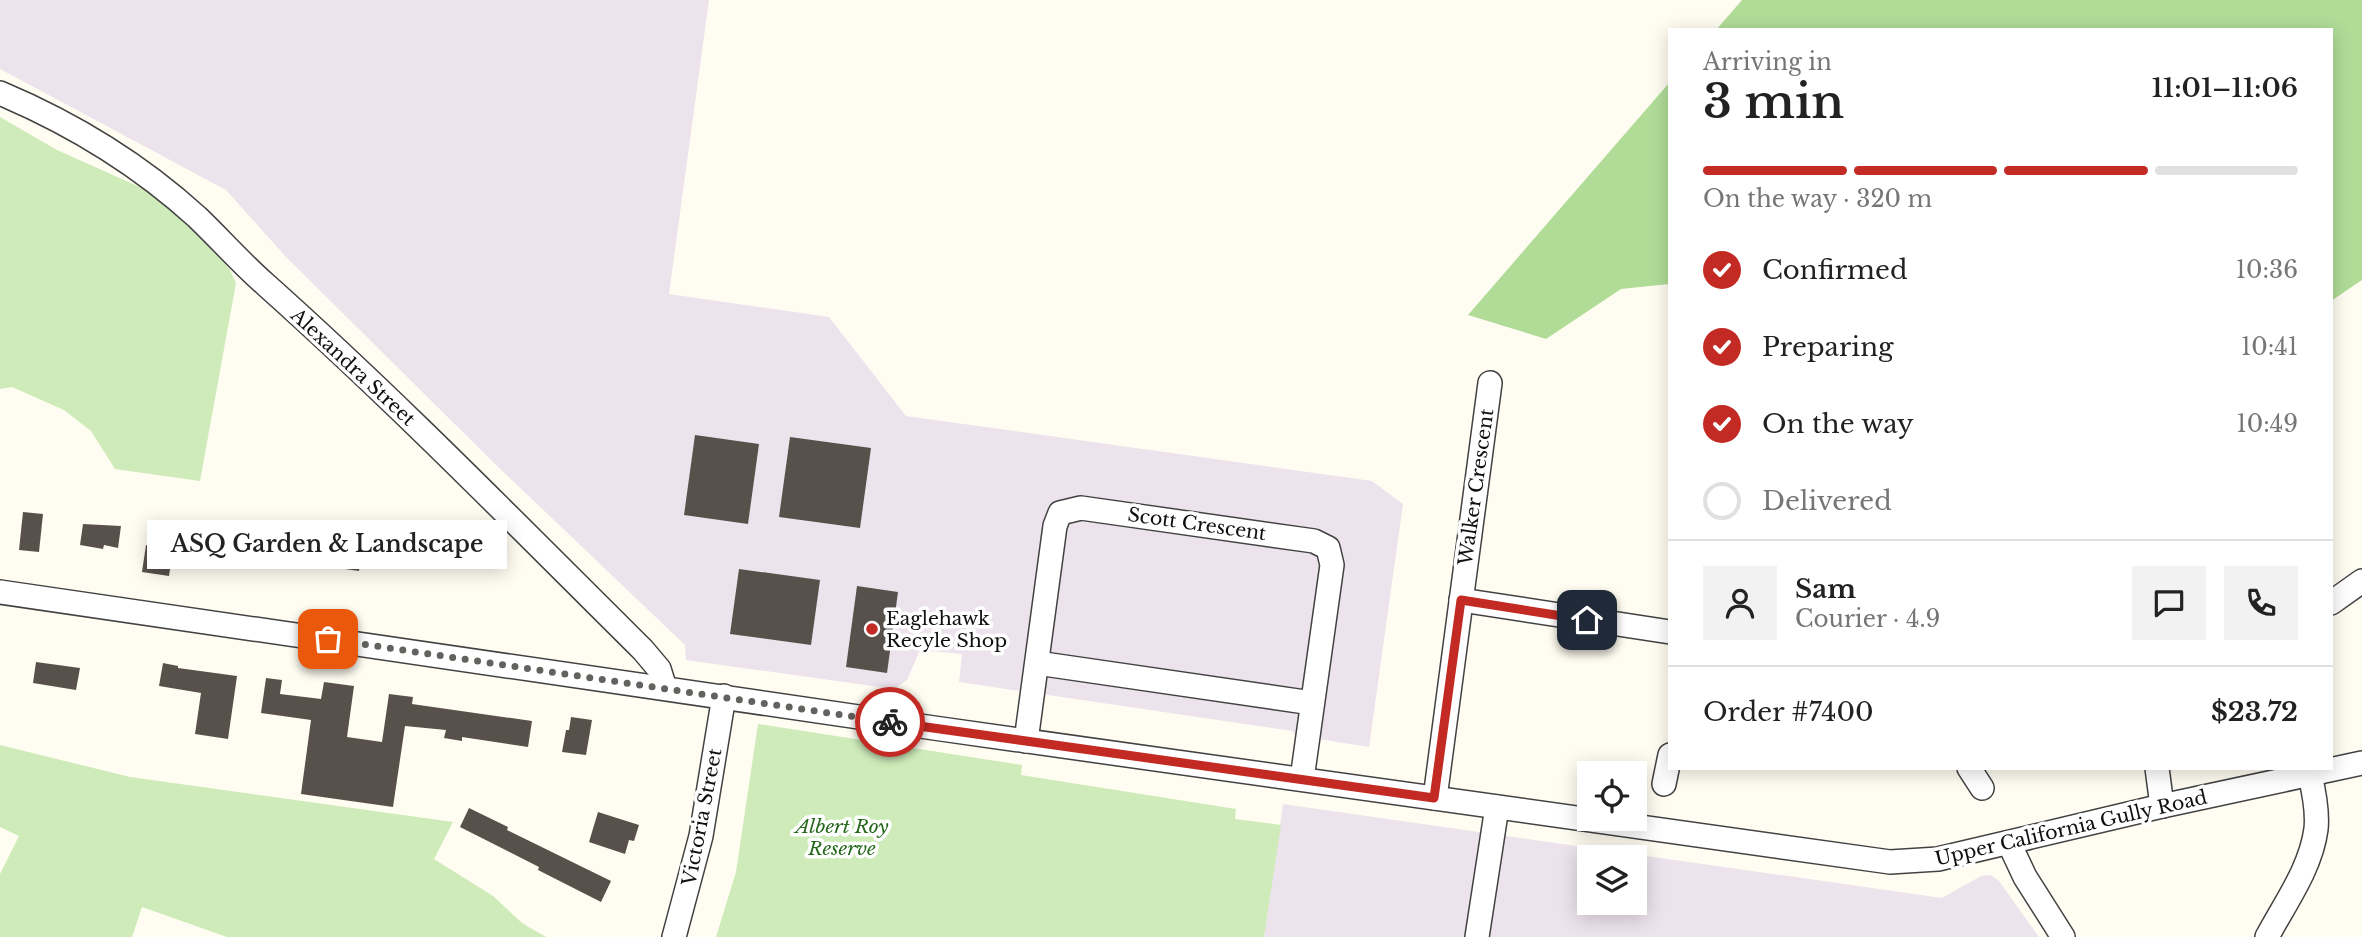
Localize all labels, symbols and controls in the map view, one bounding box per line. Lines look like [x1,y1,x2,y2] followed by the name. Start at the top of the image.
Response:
[1703,48,1832,76] text: Arriving in
[2151,72,2298,104] text: 11:01–11:06
[1703,73,1844,130] text: 3 min
[1703,185,1932,213] text: On the way · 320 m
[1703,251,1741,289] icon: check
[1762,254,1907,286] text: Confirmed
[2236,256,2298,284] text: 10:36
[285,303,421,431] street label: Alexandra Street
[1703,328,1741,366] icon: check
[1762,331,1894,363] text: Preparing
[2241,333,2298,361] text: 10:41
[1703,405,1741,443] icon: check
[1453,406,1499,568] street label: Walker Crescent
[1762,408,1914,440] text: On the way
[2237,410,2298,438] text: 10:49
[1762,485,1892,517] text: Delivered
[1126,503,1269,545] street label: Scott Crescent
[148,520,508,569] callout: ASQ Garden & Landscape
[171,530,483,558] text: ASQ Garden & Landscape
[1703,566,1777,640] button: person
[2132,566,2206,640] button: chat
[2224,566,2298,640] button: phone
[1795,573,1856,605] text: Sam
[1557,590,1617,650] pin
[1568,601,1606,639] icon: home
[1795,605,1940,633] text: Courier · 4.9
[886,607,1007,652] place label: Eaglehawk Recyle Shop
[298,609,358,669] pin
[309,620,347,658] icon: bag
[864,621,880,637] marker: Eaglehawk Recyle Shop
[855,687,925,757] courier
[1703,696,1874,728] text: Order #7400
[2211,696,2298,728] text: $23.72
[871,703,909,741] icon: bike
[677,746,727,889] street label: Victoria Street
[1577,761,1647,915] map controls
[1577,761,1647,831] button: locate
[1933,785,2209,871] street label: Upper California Gully Road
[793,815,889,860] park label: Albert Roy Reserve
[1577,845,1647,915] button: layers

